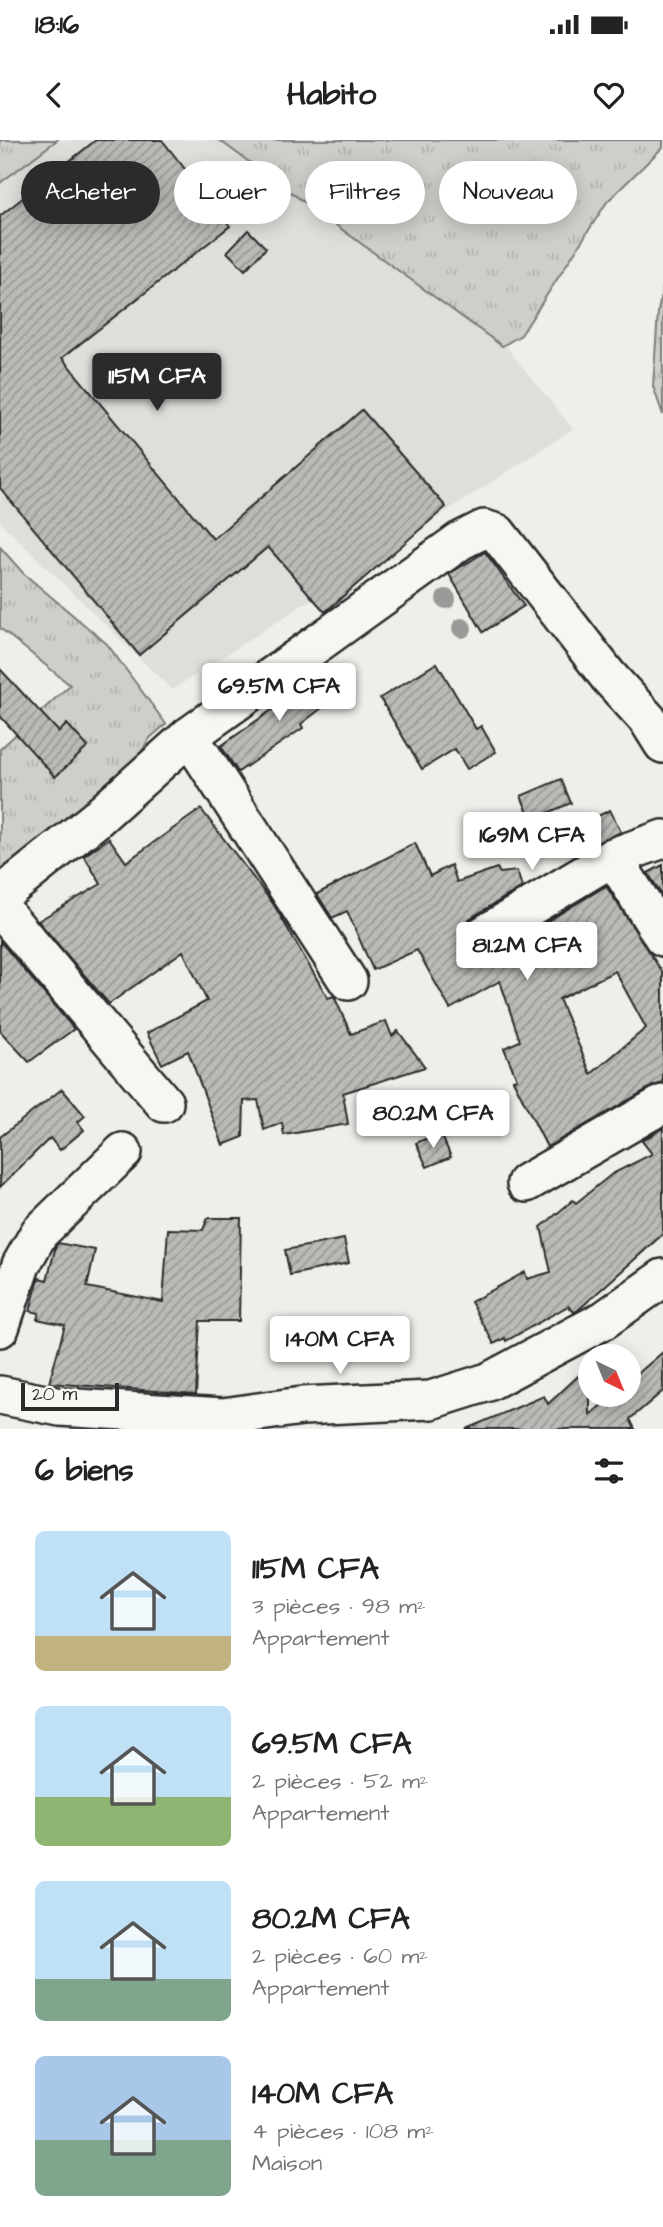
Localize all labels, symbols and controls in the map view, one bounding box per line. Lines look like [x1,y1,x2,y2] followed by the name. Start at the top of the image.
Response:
[35,7,79,43] text: 18:16
[287,72,376,117] text: Habito
[35,76,73,114] icon: back
[590,76,628,114] icon: heart
[21,161,160,224] chip: Acheter
[174,161,291,224] chip: Louer
[305,161,425,224] chip: Filtres
[439,161,577,224] chip: Nouveau
[85,354,229,413] pin: 115M CFA
[108,360,206,392] text: 115M CFA
[199,664,359,723] pin: 69.5M CFA
[218,670,340,702] text: 69.5M CFA
[460,812,604,872] pin: 169M CFA
[479,819,585,851] text: 169M CFA
[447,922,607,982] pin: 81.2M CFA
[472,929,582,961] text: 81.2M CFA
[353,1090,513,1150] pin: 80.2M CFA
[373,1097,494,1129] text: 80.2M CFA
[268,1316,412,1376] pin: 140M CFA
[286,1323,394,1355] text: 140M CFA
[578,1344,640,1407] north arrow
[578,1344,641,1407] map controls
[21,1380,119,1412] scale bar
[32,1381,77,1408] text: 20 m
[35,1450,134,1492] text: 6 biens
[590,1452,628,1490] icon: filters
[252,1548,379,1590] text: 115M CFA
[91,1559,175,1643] icon: home
[252,1590,426,1622] text: 3 pièces · 98 m²
[252,1622,390,1654] text: Appartement
[252,1723,411,1765] text: 69.5M CFA
[91,1734,175,1818] icon: home
[252,1765,428,1797] text: 2 pièces · 52 m²
[252,1797,390,1829] text: Appartement
[252,1898,410,1940] text: 80.2M CFA
[91,1909,175,1993] icon: home
[252,1940,428,1972] text: 2 pièces · 60 m²
[252,1972,390,2004] text: Appartement
[252,2073,393,2115] text: 140M CFA
[91,2084,175,2168] icon: home
[252,2115,434,2147] text: 4 pièces · 108 m²
[252,2147,322,2179] text: Maison

